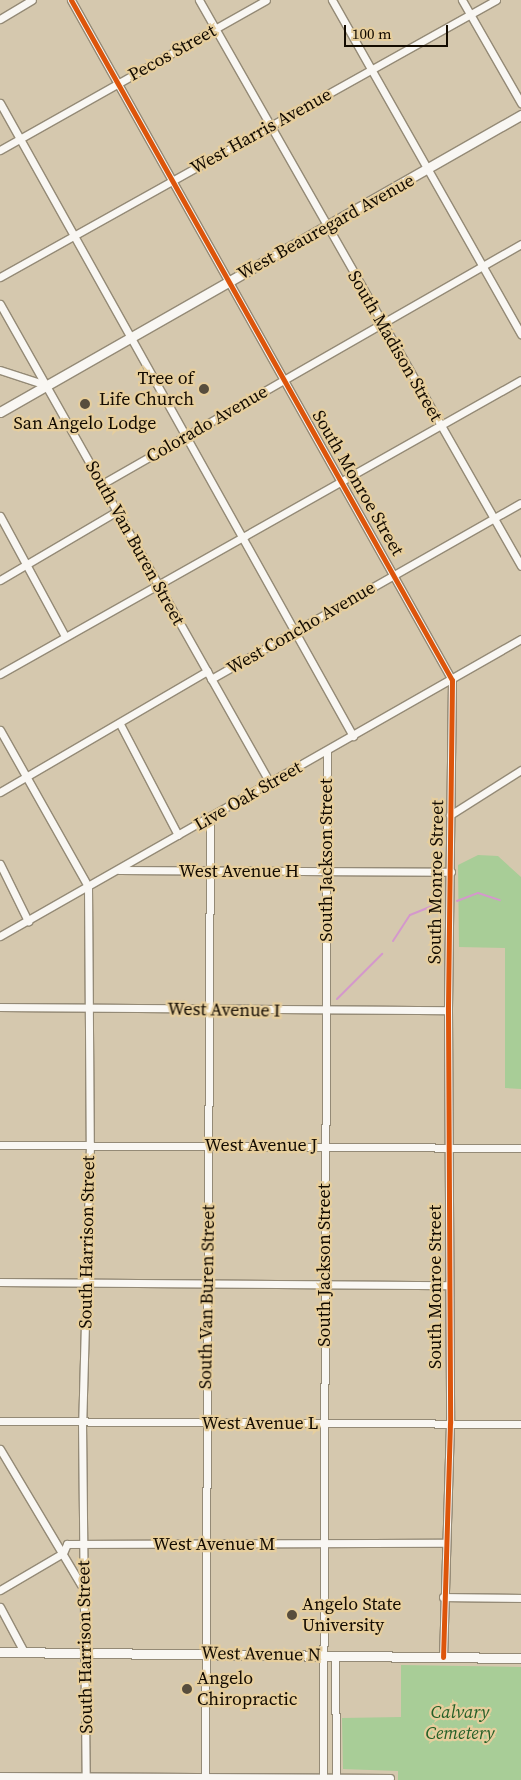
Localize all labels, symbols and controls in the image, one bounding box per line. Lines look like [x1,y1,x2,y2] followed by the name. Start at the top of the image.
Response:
[346,15,450,47] scale bar
[125,20,219,86] street label: Pecos Street
[352,23,392,44] text: 100 m
[187,83,335,179] street label: West Harris Avenue
[234,169,418,285] street label: West Beauregard Avenue
[343,267,447,425] street label: South Madison Street
[99,368,194,410] place label: Tree of Life Church
[143,381,271,467] street label: Colorado Avenue
[198,383,210,395] marker: Tree of Life Church
[79,398,91,410] marker: San Angelo Lodge
[308,407,408,559] street label: South Monroe Street
[14,412,156,434] place label: San Angelo Lodge
[81,457,189,629] street label: South Van Buren Street
[223,577,379,679] street label: West Concho Avenue
[190,757,306,835] street label: Live Oak Street
[315,778,337,942] street label: South Jackson Street
[424,800,448,964] street label: South Monroe Street
[179,860,299,882] street label: West Avenue H
[167,998,281,1022] street label: West Avenue I
[204,1134,318,1156] street label: West Avenue J
[75,1155,99,1329] street label: South Harrison Street
[313,1183,335,1347] street label: South Jackson Street
[195,1204,219,1390] street label: South Van Buren Street
[424,1205,446,1369] street label: South Monroe Street
[201,1412,319,1434] street label: West Avenue L
[153,1533,275,1555] street label: West Avenue M
[73,1560,97,1734] street label: South Harrison Street
[302,1594,402,1636] place label: Angelo State University
[286,1609,298,1621] marker: Angelo State University
[201,1642,321,1666] street label: West Avenue N
[197,1668,298,1710] place label: Angelo Chiropractic
[181,1683,193,1695] marker: Angelo Chiropractic
[425,1702,495,1745] park label: Calvary Cemetery

